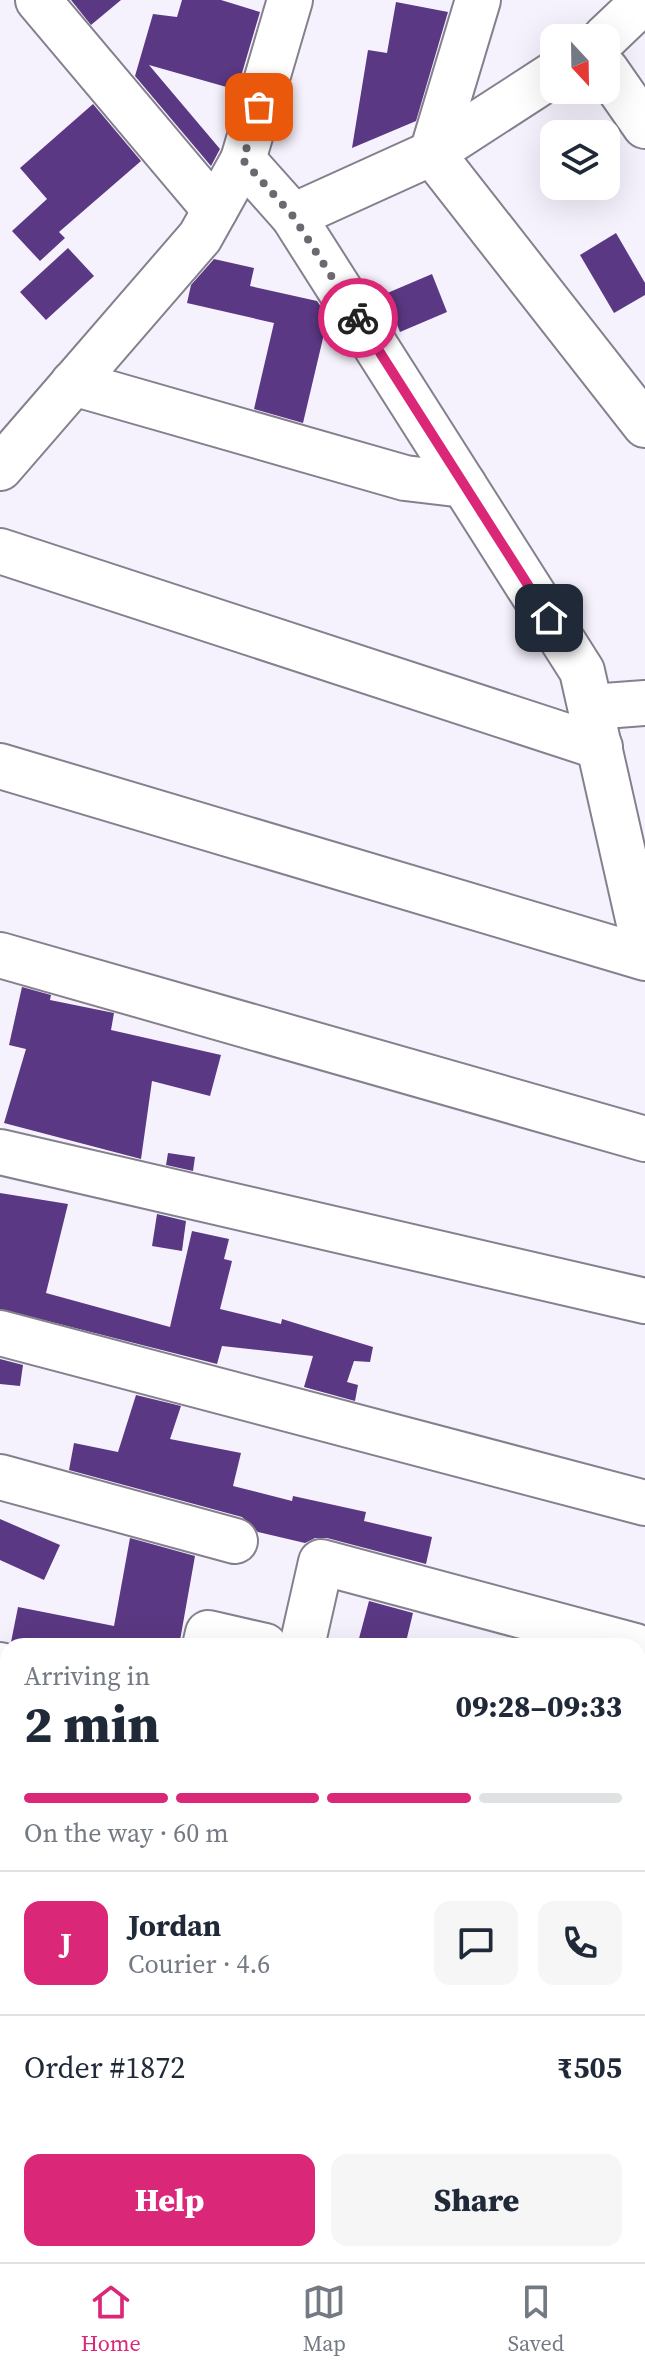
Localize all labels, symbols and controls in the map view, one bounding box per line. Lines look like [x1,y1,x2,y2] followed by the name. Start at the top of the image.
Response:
[540,24,620,104] north arrow
[540,24,620,200] map controls
[225,73,293,141] pin
[237,85,281,129] icon: bag
[540,120,620,200] button: layers
[318,278,398,358] courier
[336,296,380,340] icon: bike
[515,584,583,652] pin
[527,596,571,640] icon: home
[24,1658,150,1694] text: Arriving in
[455,1686,622,1727] text: 09:28–09:33
[24,1688,160,1759] text: 2 min
[24,1815,229,1851] text: On the way · 60 m
[434,1901,518,1985] button: chat
[538,1901,622,1985] button: phone
[128,1905,221,1946] text: Jordan
[60,1923,72,1964] text: J
[128,1946,270,1982] text: Courier · 4.6
[24,2047,185,2088] text: Order #1872
[557,2047,622,2088] text: ₹505
[24,2154,315,2246] button: Help
[331,2154,622,2246] button: Share
[81,2280,141,2358] tab: Home
[302,2280,346,2358] tab: Map
[508,2280,564,2358] tab: Saved

